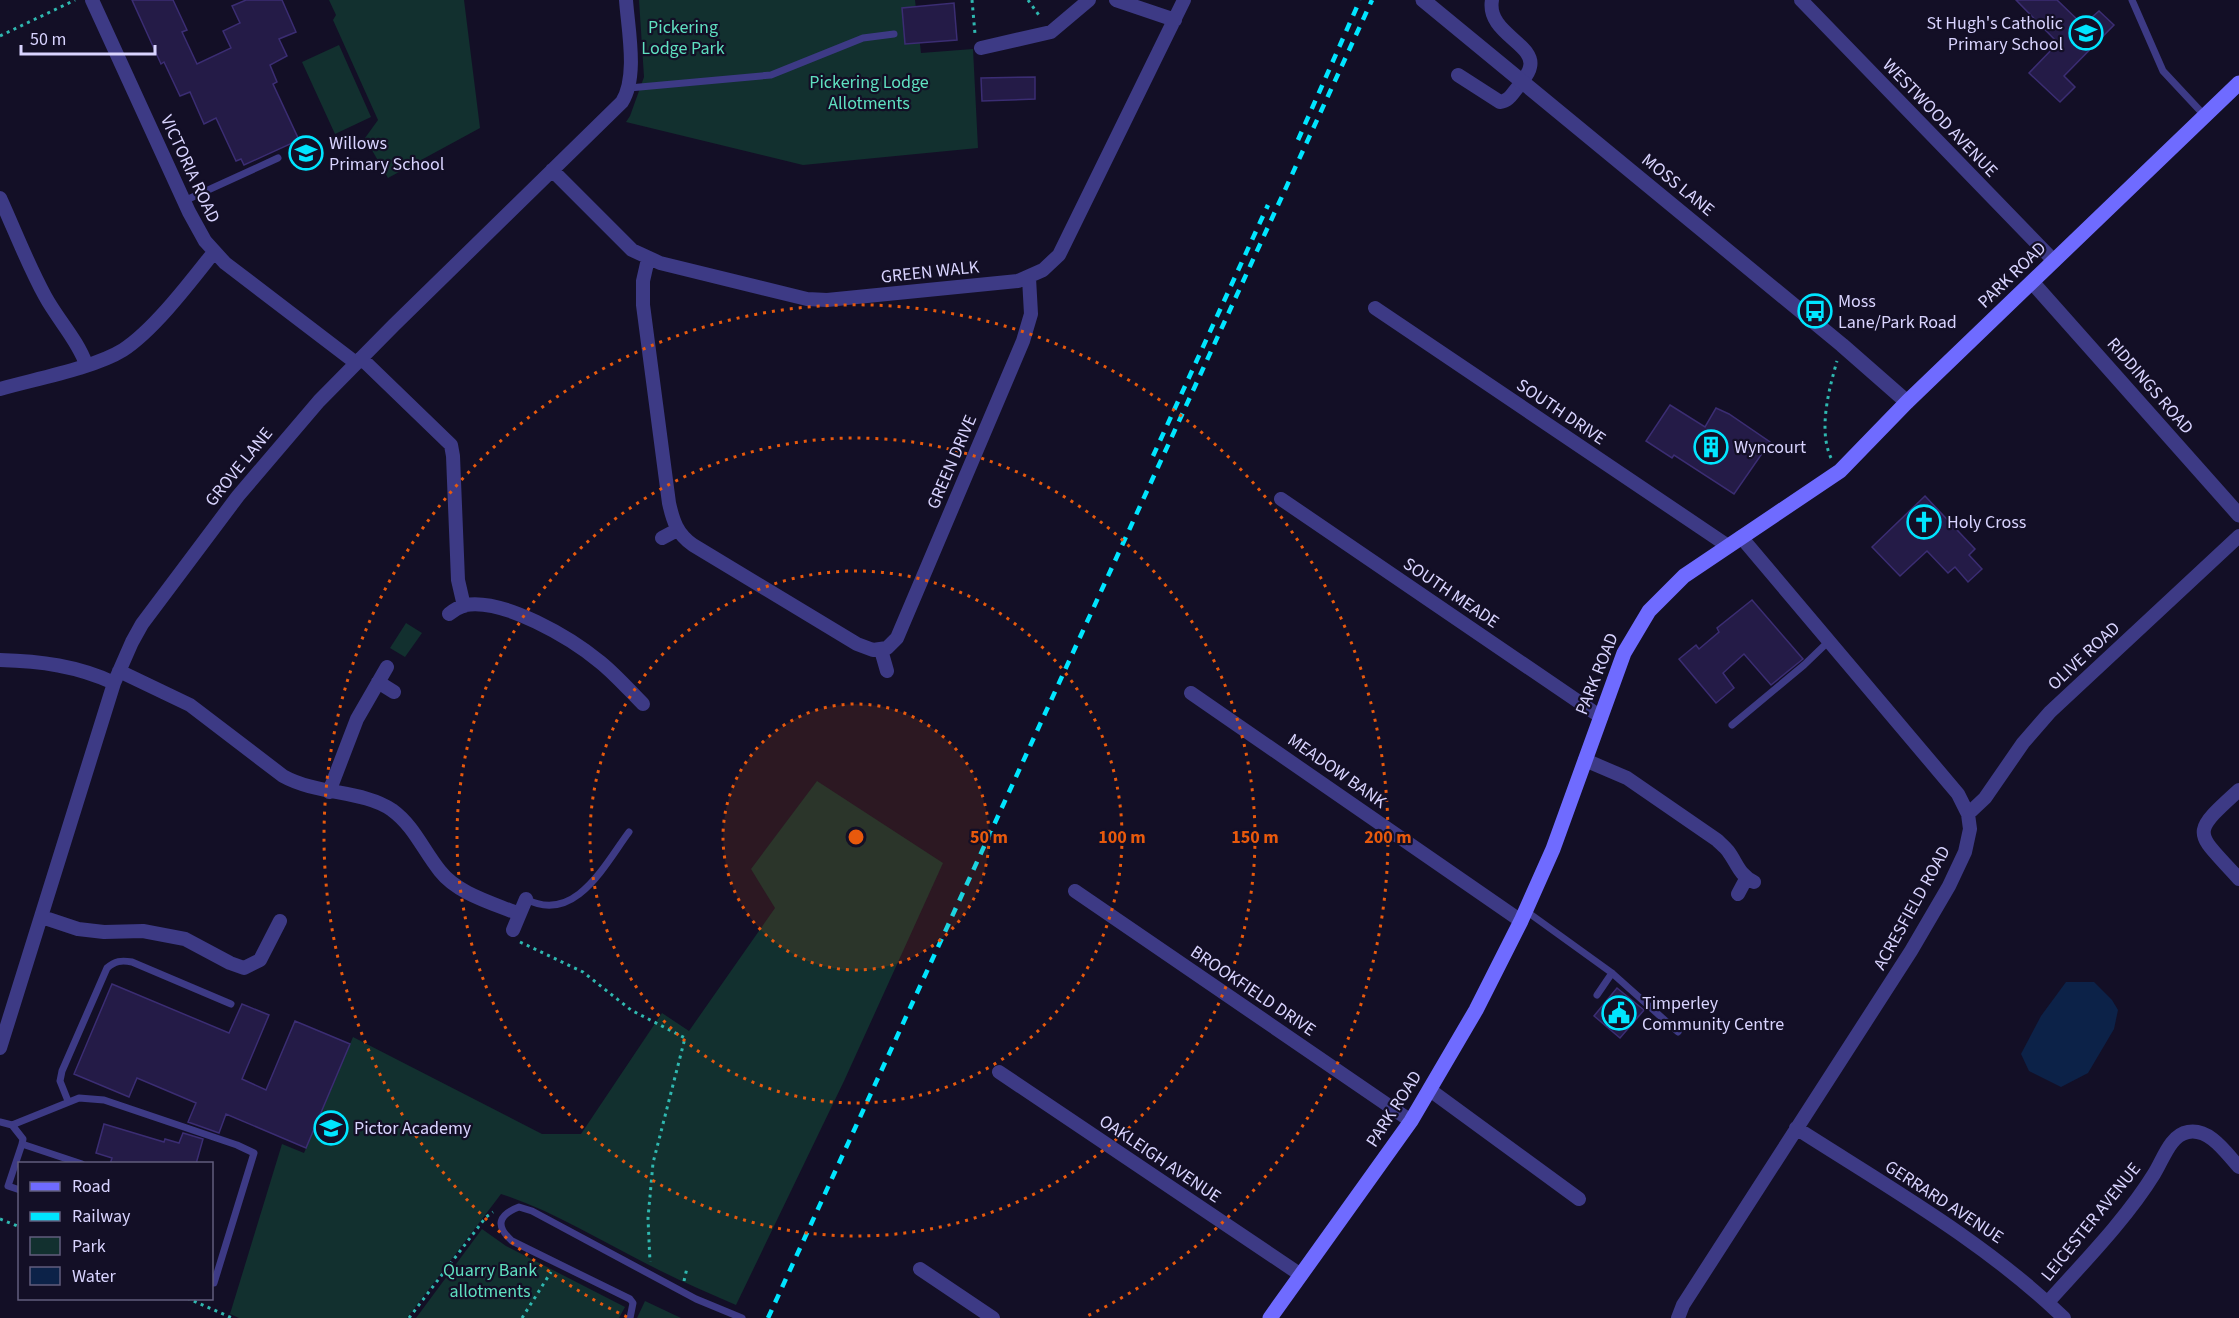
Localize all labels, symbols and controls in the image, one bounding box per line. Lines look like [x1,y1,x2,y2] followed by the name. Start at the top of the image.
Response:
[1927,11,2063,57] place label: St Hugh's Catholic Primary School
[641,15,725,61] park label: Pickering Lodge Park
[2068,15,2104,51] school or university icon: St Hugh's Catholic Primary School
[21,18,154,56] scale bar
[30,27,66,52] text: 50 m
[1877,53,2003,183] street label: WESTWOOD AVENUE
[809,70,929,116] park label: Pickering Lodge Allotments
[154,111,226,227] street label: VICTORIA ROAD
[329,131,444,177] place label: Willows Primary School
[288,135,324,171] school or university icon: Willows Primary School
[1636,148,1720,222] street label: MOSS LANE
[1972,236,2052,314] street label: PARK ROAD
[880,254,981,290] street label: GREEN WALK
[1838,289,1957,335] place label: Moss Lane/Park Road
[1797,293,1833,329] bus stop icon: Moss Lane/Park Road
[2101,332,2199,440] street label: RIDDINGS ROAD
[1511,373,1611,451] street label: SOUTH DRIVE
[921,411,983,513] street label: GREEN DRIVE
[199,422,279,512] street label: GROVE LANE
[1693,429,1729,465] building icon: Wyncourt
[1734,435,1806,460] place label: Wyncourt
[1906,504,1942,540] church icon: Holy Cross
[1947,510,2026,535] place label: Holy Cross
[1398,552,1504,634] street label: SOUTH MEADE
[2042,616,2126,696] street label: OLIVE ROAD
[1569,629,1625,719] street label: PARK ROAD
[1283,728,1392,815] street label: MEADOW BANK
[970,825,1008,850] text: 50 m
[1098,825,1146,850] text: 100 m
[1231,825,1279,850] text: 150 m
[1364,825,1412,850] text: 200 m
[846,827,866,847] centre of rings
[1867,841,1957,975] street label: ACRESFIELD ROAD
[1185,940,1321,1042] street label: BROOKFIELD DRIVE
[1642,991,1784,1037] place label: Timperley Community Centre
[1601,995,1637,1031] public building icon: Timperley Community Centre
[1360,1066,1428,1152] street label: PARK ROAD
[1094,1109,1226,1209] street label: OAKLEIGH AVENUE
[313,1110,349,1146] school or university icon: Pictor Academy
[354,1116,472,1141] place label: Pictor Academy
[1880,1154,2008,1250] street label: GERRARD AVENUE
[2035,1157,2147,1287] street label: LEICESTER AVENUE
[18,1162,213,1300] legend
[72,1174,111,1199] text: Road
[72,1204,131,1229] text: Railway
[72,1234,106,1259] text: Park
[443,1258,537,1304] park label: Quarry Bank allotments
[72,1264,116,1289] text: Water

